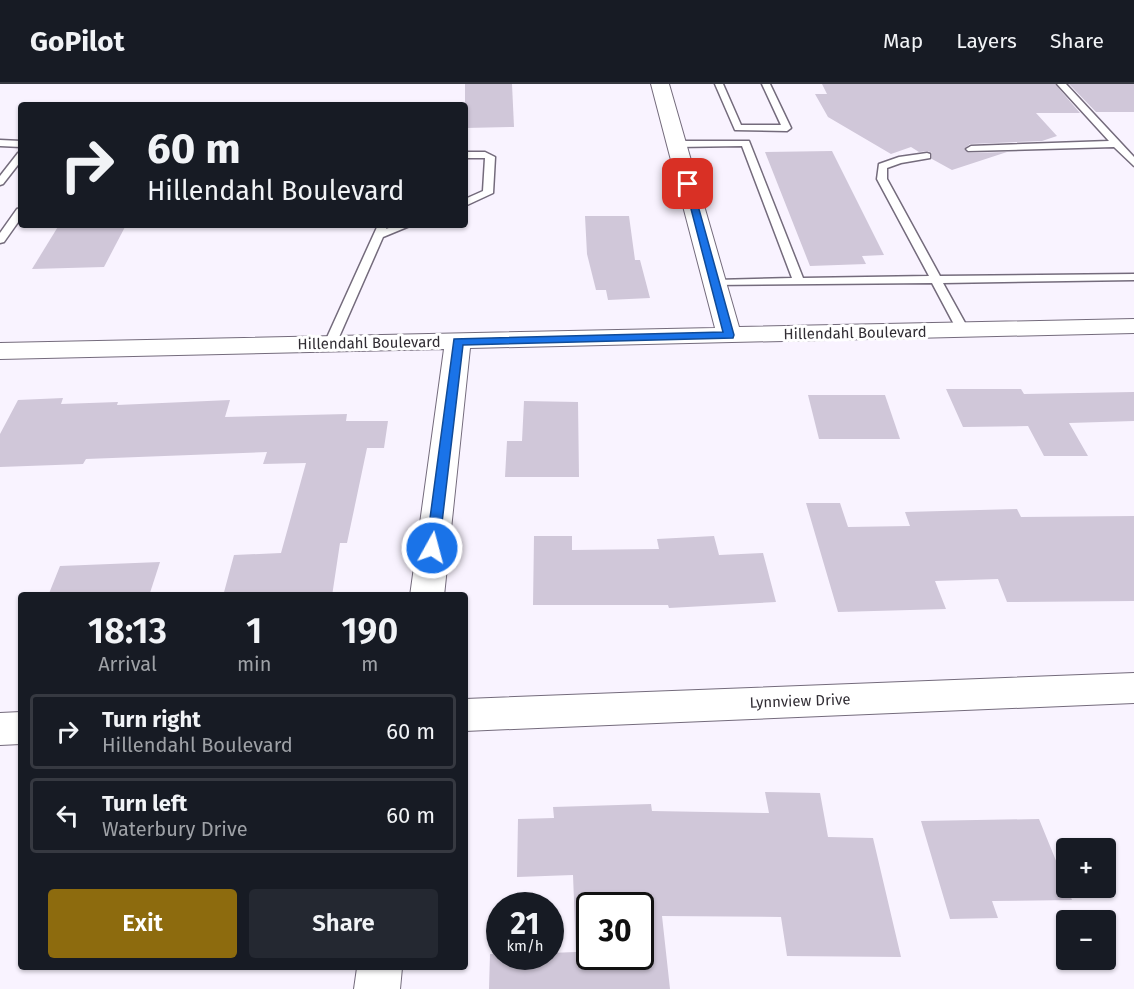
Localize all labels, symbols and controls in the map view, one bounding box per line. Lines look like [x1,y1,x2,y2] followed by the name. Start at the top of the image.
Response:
[30,25,124,58] text: GoPilot
[883,28,923,54] text: Map
[956,28,1017,54] text: Layers
[1050,28,1104,54] text: Share
[147,124,241,174] text: 60 m
[48,126,126,204] icon: right
[662,158,713,209] pin
[671,167,704,200] icon: arrive
[147,175,405,207] text: Hillendahl Boulevard
[783,323,927,343] street label: Hillendahl Boulevard
[297,333,441,353] street label: Hillendahl Boulevard
[400,516,464,580] position arrow
[88,609,167,653] text: 18:13
[246,609,262,653] text: 1
[341,609,398,653] text: 190
[98,652,157,676] text: Arrival
[237,652,271,676] text: min
[361,652,378,676] text: m
[749,690,851,712] street label: Lynnview Drive
[102,706,201,733] text: Turn right
[51,715,84,748] icon: right
[386,718,435,745] text: 60 m
[102,733,293,757] text: Hillendahl Boulevard
[102,790,187,817] text: Turn left
[51,799,84,832] icon: left
[386,802,435,829] text: 60 m
[102,817,248,841] text: Waterbury Drive
[1056,838,1116,970] map controls
[1056,838,1116,898] button: +
[48,889,237,958] button: Exit
[249,889,438,958] button: Share
[576,892,654,970] speed limit sign: 30
[511,906,539,942] text: 21
[1056,910,1116,970] button: −
[506,937,544,955] text: km/h

